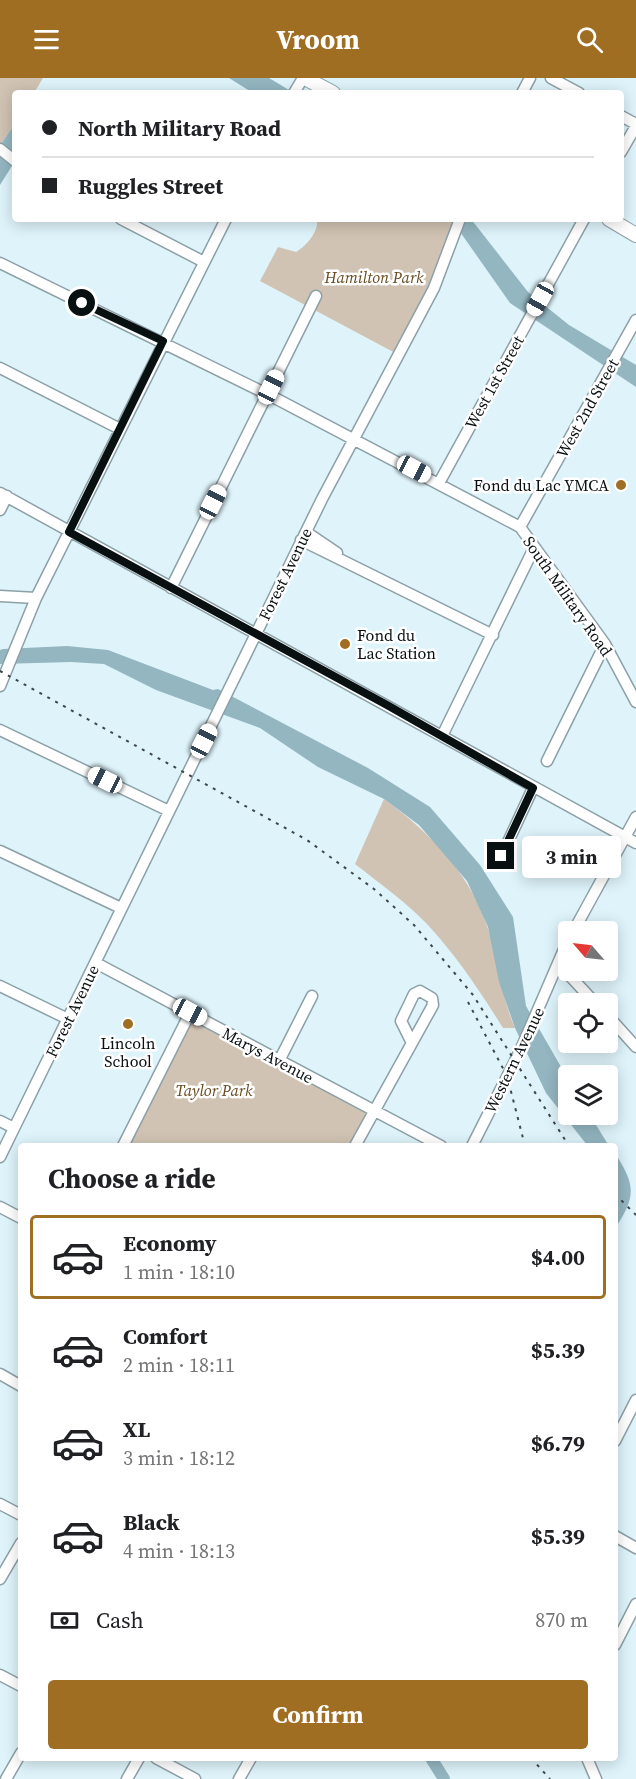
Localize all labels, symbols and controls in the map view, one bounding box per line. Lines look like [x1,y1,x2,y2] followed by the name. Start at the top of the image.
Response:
[276,21,360,58] text: Vroom
[30,23,63,56] icon: menu
[573,23,606,56] icon: search
[78,113,281,143] text: North Military Road
[78,171,223,201] text: Ruggles Street
[323,266,424,288] park label: Hamilton Park
[523,279,557,319] car
[68,289,95,316] route start
[459,331,529,433] street label: West 1st Street
[551,354,624,462] street label: West 2nd Street
[255,367,287,407] car
[394,453,434,485] car
[474,474,609,496] place label: Fond du Lac YMCA
[614,478,628,492] marker: Fond du Lac YMCA
[197,482,229,522] car
[253,524,317,624] street label: Forest Avenue
[518,532,618,660] street label: South Military Road
[357,624,436,664] place label: Fond du Lac Station
[338,637,352,651] marker: Fond du Lac Station
[188,721,220,761] car
[85,764,125,796] car
[522,835,621,877] callout: 3 min
[487,842,514,869] route end
[546,843,597,871] text: 3 min
[558,921,618,981] north arrow
[558,921,618,1125] map controls
[40,961,104,1061] street label: Forest Avenue
[558,993,618,1053] button: locate
[170,996,210,1028] car
[479,1003,549,1117] street label: Western Avenue
[121,1017,135,1031] marker: Lincoln School
[219,1022,317,1088] street label: Marys Avenue
[101,1032,156,1072] place label: Lincoln School
[558,1065,618,1125] button: layers
[176,1079,253,1101] park label: Taylor Park
[48,1160,216,1197] text: Choose a ride
[123,1228,217,1258] text: Economy
[51,1230,105,1284] icon: car
[531,1242,585,1272] text: $4.00
[123,1258,235,1286] text: 1 min · 18:10
[123,1321,207,1351] text: Comfort
[51,1323,105,1377] icon: car
[531,1335,585,1365] text: $5.39
[123,1351,235,1379] text: 2 min · 18:11
[123,1414,150,1444] text: XL
[51,1416,105,1470] icon: car
[531,1428,585,1458] text: $6.79
[123,1444,235,1472] text: 3 min · 18:12
[123,1507,180,1537] text: Black
[51,1509,105,1563] icon: car
[531,1521,585,1551] text: $5.39
[123,1537,235,1565] text: 4 min · 18:13
[48,1604,81,1637] icon: cash
[96,1605,144,1635] text: Cash
[535,1606,588,1634] text: 870 m
[48,1680,588,1749] button: Confirm

